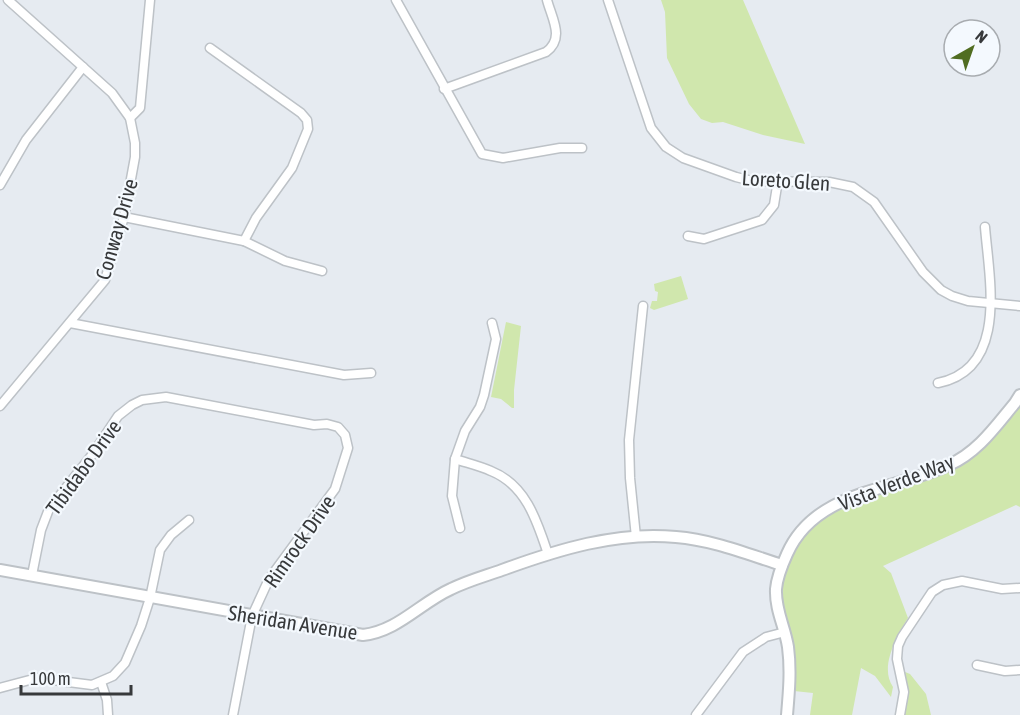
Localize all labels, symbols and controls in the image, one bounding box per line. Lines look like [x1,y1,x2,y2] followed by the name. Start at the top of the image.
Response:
[942,18,1002,78] north arrow
[972,27,991,46] text: N
[741,165,831,195] street label: Loreto Glen
[90,176,142,282] street label: Conway Drive
[40,415,126,519] street label: Tibidabo Drive
[835,449,958,515] street label: Vista Verde Way
[258,490,340,592] street label: Rimrock Drive
[227,600,359,644] street label: Sheridan Avenue
[21,658,130,696] scale bar
[30,668,71,689] text: 100 m

